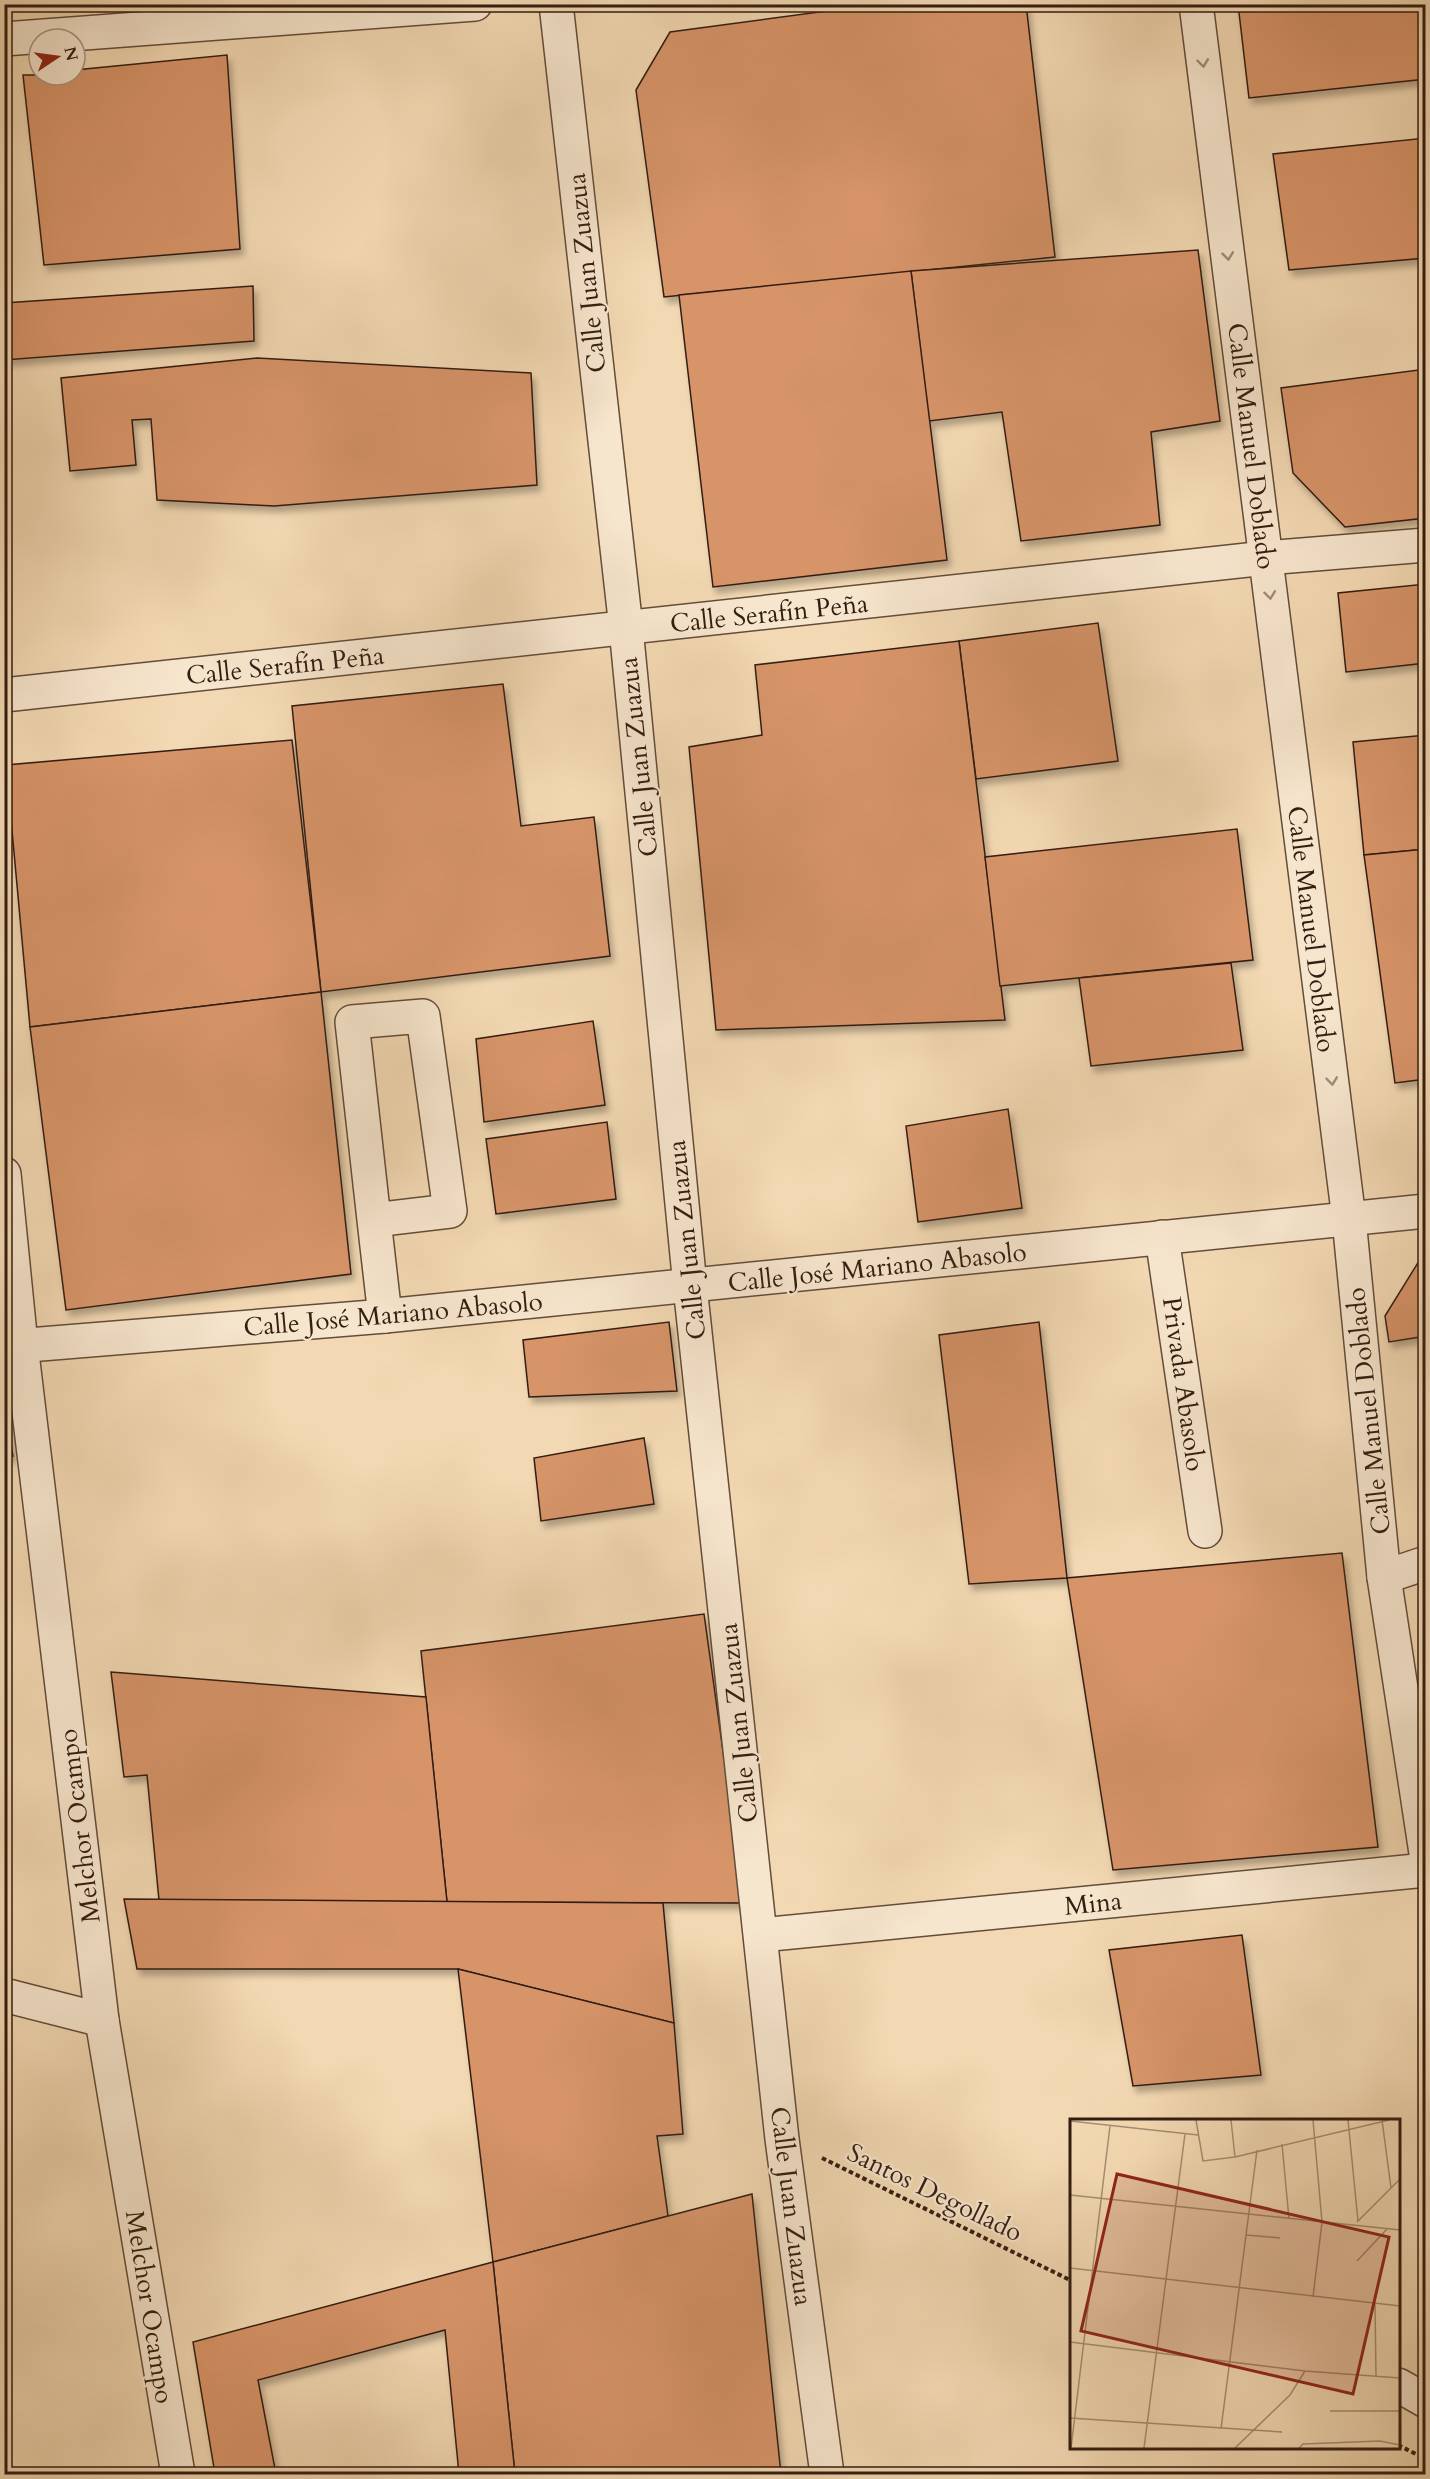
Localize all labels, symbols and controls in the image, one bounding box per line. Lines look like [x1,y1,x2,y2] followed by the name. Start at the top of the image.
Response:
[27,27,87,87] north arrow
[58,45,83,63] text: N
[1197,58,1209,67] one-way arrow
[559,171,614,374] street label: Calle Juan Zuazua
[1221,251,1233,261] one-way arrow
[1219,321,1284,571] street label: Calle Manuel Doblado
[668,586,870,641] street label: Calle Serafín Peña
[1264,591,1276,600] one-way arrow
[184,638,386,693] street label: Calle Serafín Peña
[611,655,666,858] street label: Calle Juan Zuazua
[1279,804,1344,1054] street label: Calle Manuel Doblado
[1325,1076,1337,1085] one-way arrow
[659,1138,714,1341] street label: Calle Juan Zuazua
[726,1234,1028,1301] street label: Calle José Mariano Abasolo
[242,1284,544,1345] street label: Calle José Mariano Abasolo
[1338,1286,1399,1536] street label: Calle Manuel Doblado
[1154,1295,1213,1474] street label: Privada Abasolo
[711,1621,766,1824] street label: Calle Juan Zuazua
[50,1727,109,1925] street label: Melchor Ocampo
[1062,1883,1124,1924] street label: Mina
[762,2104,821,2308] street label: Calle Juan Zuazua
[1070,2119,1400,2449] inset map
[841,2135,1028,2250] street label: Santos Degollado
[117,2208,182,2406] street label: Melchor Ocampo

